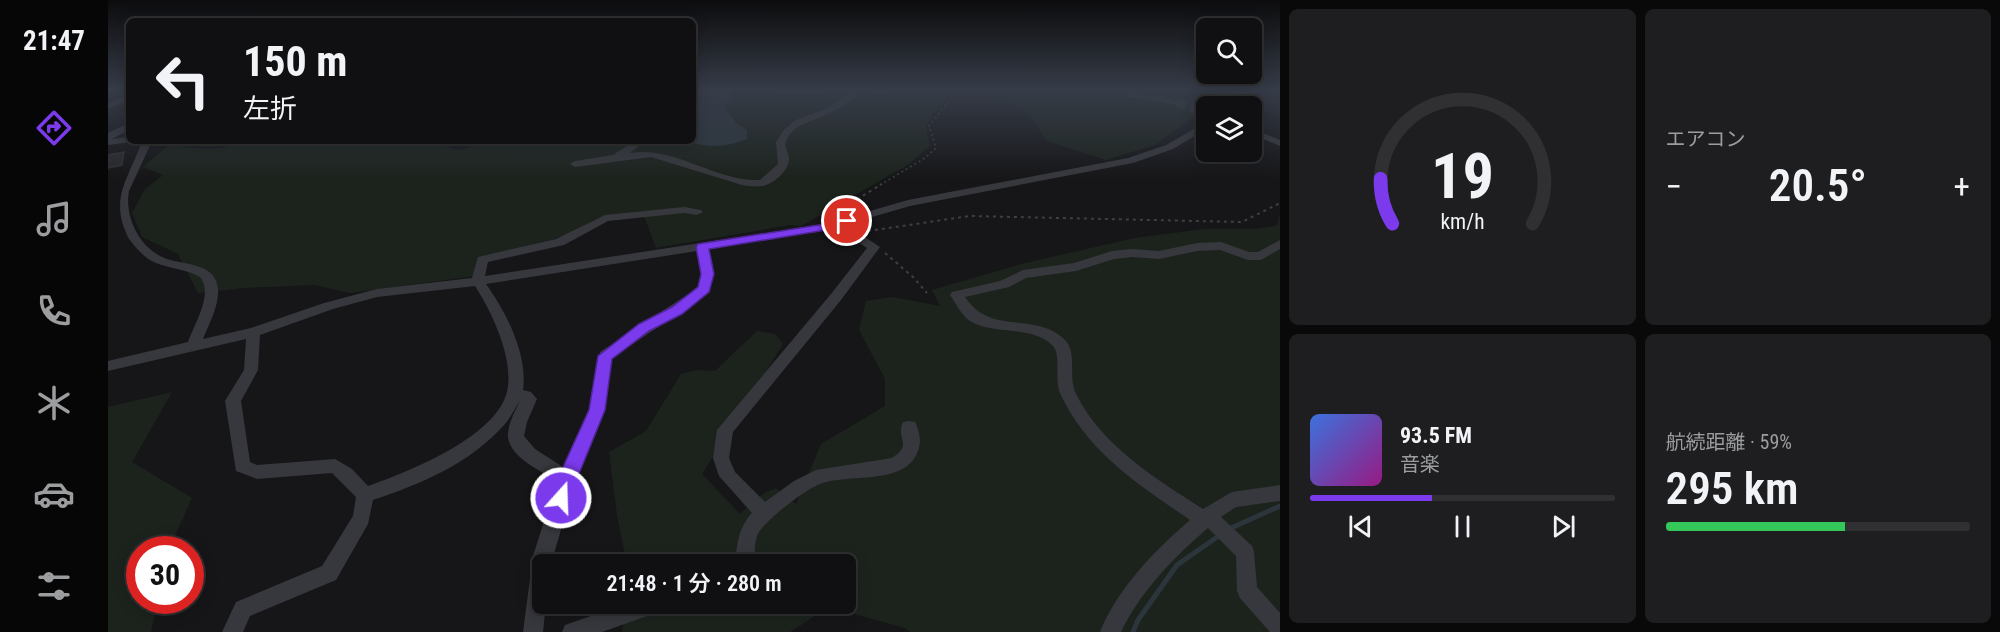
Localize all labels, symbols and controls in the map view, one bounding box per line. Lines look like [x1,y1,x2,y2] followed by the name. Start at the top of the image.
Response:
[1196,18,1262,162] map controls
[1196,18,1262,84] button: search
[23,25,85,57] text: 21:47
[243,37,348,86] text: 150 m
[144,42,222,120] icon: left
[243,93,297,125] text: 左折
[1196,96,1262,162] button: layers
[33,107,75,149] icon: directions
[1666,127,1746,151] text: エアコン
[1431,140,1494,213] text: 19
[1769,159,1867,212] text: 20.5°
[1666,167,1682,206] text: −
[1954,167,1970,206] text: +
[821,195,872,246] pin
[33,198,75,240] icon: music
[830,204,863,237] icon: arrive
[1440,209,1484,234] text: km/h
[33,290,75,332] icon: phone
[33,382,75,424] icon: climate
[1400,423,1472,448] text: 93.5 FM
[1666,430,1792,454] text: 航続距離 · 59%
[1400,452,1440,476] text: 音楽
[1666,462,1799,515] text: 295 km
[529,466,593,530] position arrow
[33,473,75,515] icon: car
[1344,510,1377,543] icon: previous
[1446,510,1479,543] icon: pause
[1547,510,1580,543] icon: next
[126,536,204,614] speed limit sign: 30
[33,565,75,607] icon: filters
[606,571,782,596] text: 21:48 · 1 分 · 280 m

